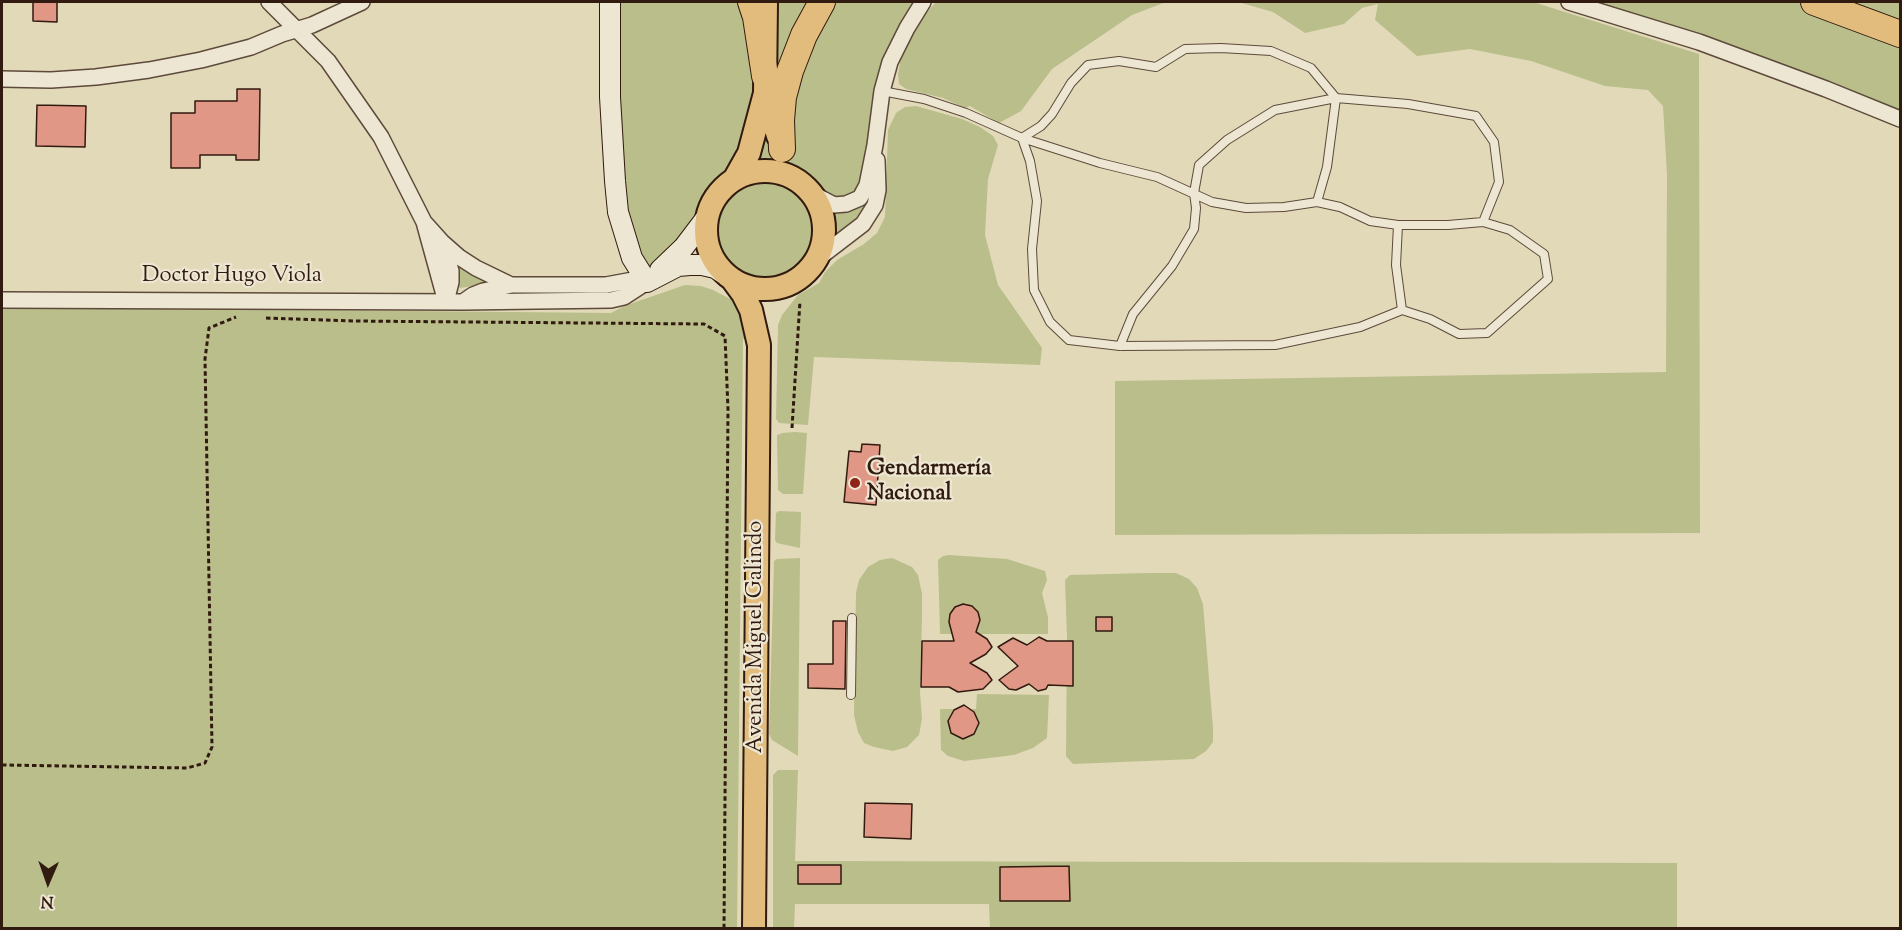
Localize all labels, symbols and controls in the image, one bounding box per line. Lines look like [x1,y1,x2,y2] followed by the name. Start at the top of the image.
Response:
[142,264,322,290] street label: Doctor Hugo Viola
[867,457,991,508] place label: Gendarmería Nacional
[848,476,862,490] marker: Gendarmería Nacional
[744,521,770,753] street label: Avenida Miguel Galindo
[18,852,78,912] north arrow
[41,889,54,912] text: N

